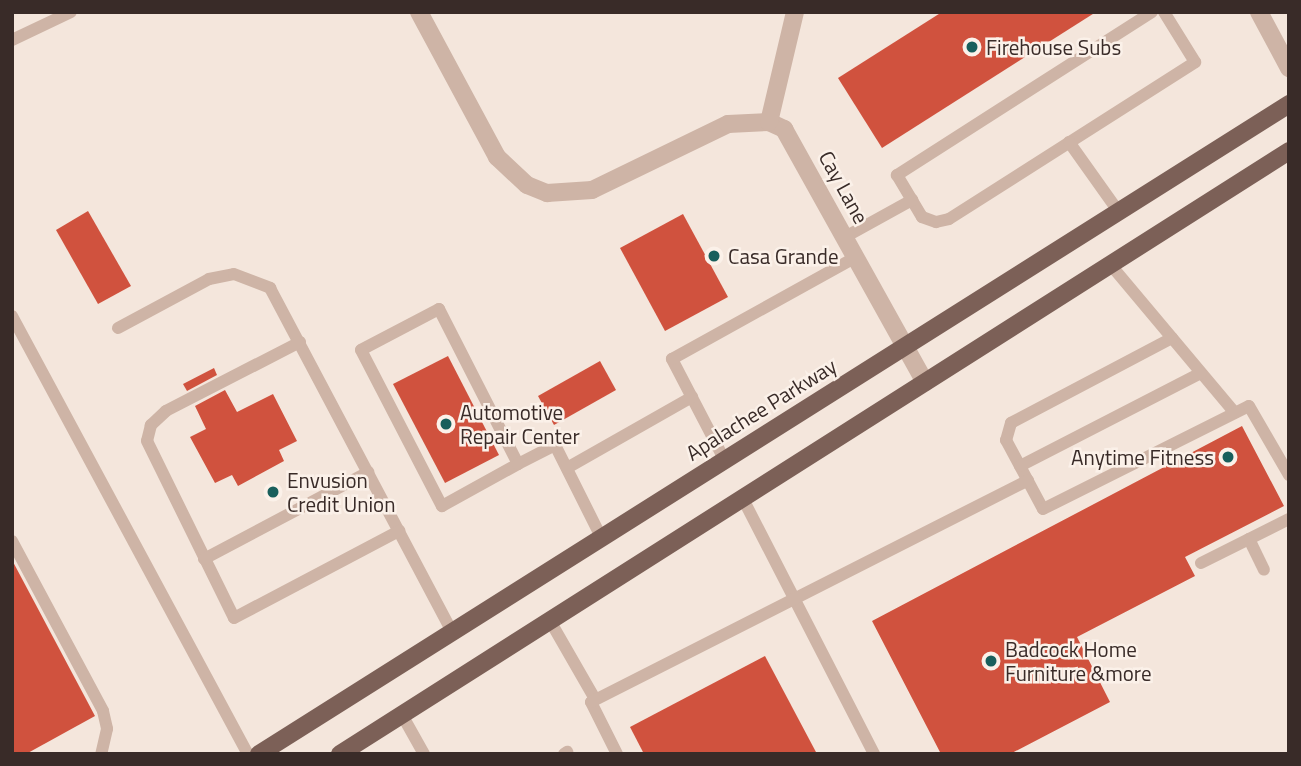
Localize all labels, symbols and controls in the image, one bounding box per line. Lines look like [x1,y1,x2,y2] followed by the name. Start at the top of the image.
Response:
[986,34,1121,60] place label: Firehouse Subs
[964,39,980,55] marker: Firehouse Subs
[814,146,874,228] street label: Cay Lane
[728,243,839,269] place label: Casa Grande
[706,248,722,264] marker: Casa Grande
[681,353,841,465] street label: Apalachee Parkway
[460,399,580,449] place label: Automotive Repair Center
[438,416,454,432] marker: Automotive Repair Center
[1071,444,1214,470] place label: Anytime Fitness
[1220,449,1236,465] marker: Anytime Fitness
[287,467,395,517] place label: Envusion Credit Union
[265,484,281,500] marker: Envusion Credit Union
[1005,636,1152,686] place label: Badcock Home Furniture &more
[983,653,999,669] marker: Badcock Home Furniture &more

